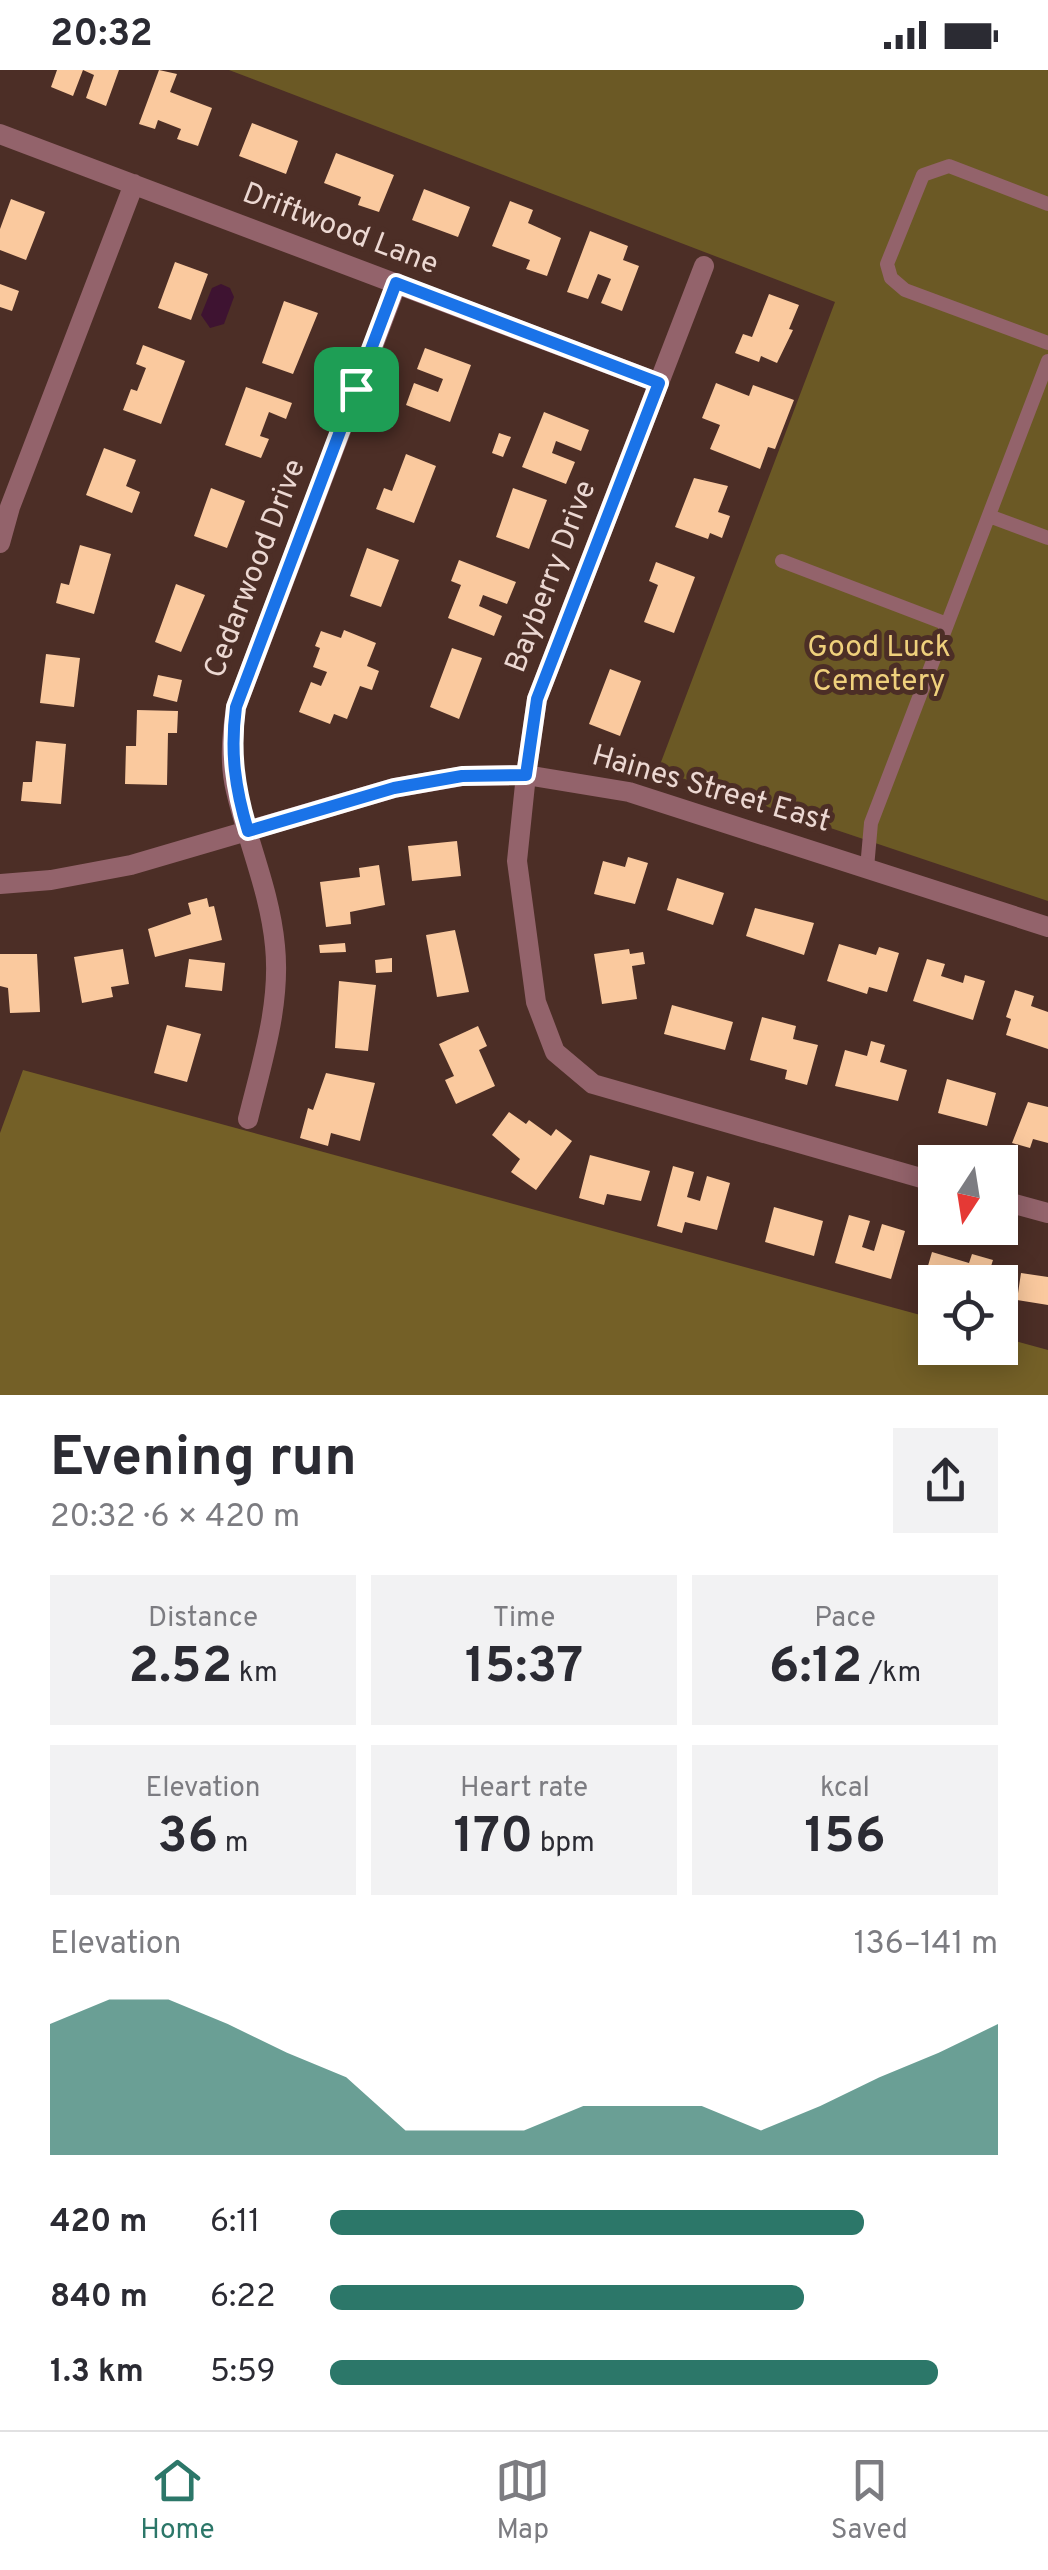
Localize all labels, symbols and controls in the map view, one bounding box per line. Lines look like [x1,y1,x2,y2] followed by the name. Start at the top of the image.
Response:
[50,11,153,60] text: 20:32
[237,176,443,284] street label: Driftwood Lane
[314,347,399,432] pin
[329,362,384,417] icon: arrive
[197,454,315,684] street label: Cedarwood Drive
[498,476,606,678] street label: Bayberry Drive
[807,630,951,701] park label: Good Luck Cemetery
[588,738,834,842] street label: Haines Street East
[918,1145,1018,1245] north arrow
[918,1145,1018,1365] map controls
[918,1265,1018,1365] button: locate
[50,1425,357,1495] text: Evening run
[893,1428,998,1533] button: share
[50,1498,300,1538] text: 20:32 · 6 × 420 m
[148,1601,258,1637] text: Distance
[493,1601,555,1637] text: Time
[814,1601,876,1637] text: Pace
[128,1637,232,1700] text: 2.52
[465,1637,583,1700] text: 15:37
[769,1637,862,1700] text: 6:12
[232,1656,278,1692] text: km
[862,1656,921,1692] text: /km
[145,1771,261,1807] text: Elevation
[460,1771,588,1807] text: Heart rate
[820,1771,870,1807] text: kcal
[158,1807,218,1870] text: 36
[453,1807,533,1870] text: 170
[804,1807,886,1870] text: 156
[218,1826,249,1862] text: m
[533,1826,595,1862] text: bpm
[50,1925,182,1965] text: Elevation
[854,1925,998,1965] text: 136–141 m
[50,2203,147,2243] text: 420 m
[210,2203,260,2243] text: 6:11
[50,2278,148,2318] text: 840 m
[210,2278,275,2318] text: 6:22
[50,2353,144,2393] text: 1.3 km
[210,2353,276,2393] text: 5:59
[140,2453,215,2549] tab: Home
[495,2453,550,2549] tab: Map
[831,2453,908,2549] tab: Saved

